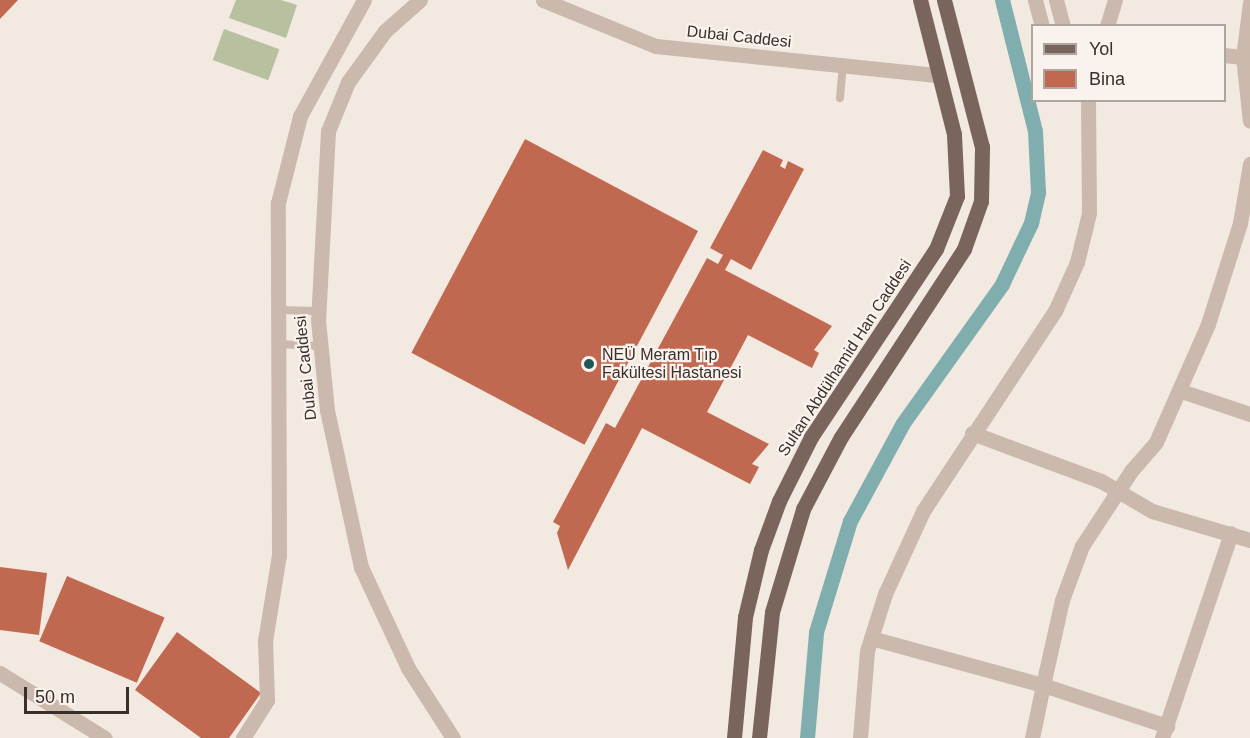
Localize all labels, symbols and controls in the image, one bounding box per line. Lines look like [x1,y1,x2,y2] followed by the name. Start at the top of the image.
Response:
[686,22,792,52] street label: Dubai Caddesi
[1031,24,1226,102] legend
[1089,39,1113,59] text: Yol
[1089,69,1125,89] text: Bina
[774,256,916,460] street label: Sultan Abdülhamid Han Caddesi
[291,315,321,421] street label: Dubai Caddesi
[602,345,742,383] place label: NEÜ Meram Tıp Fakültesi Hastanesi
[580,355,598,373] marker: NEÜ Meram Tıp Fakültesi Hastanesi
[27,675,132,713] scale bar
[35,687,75,707] text: 50 m

